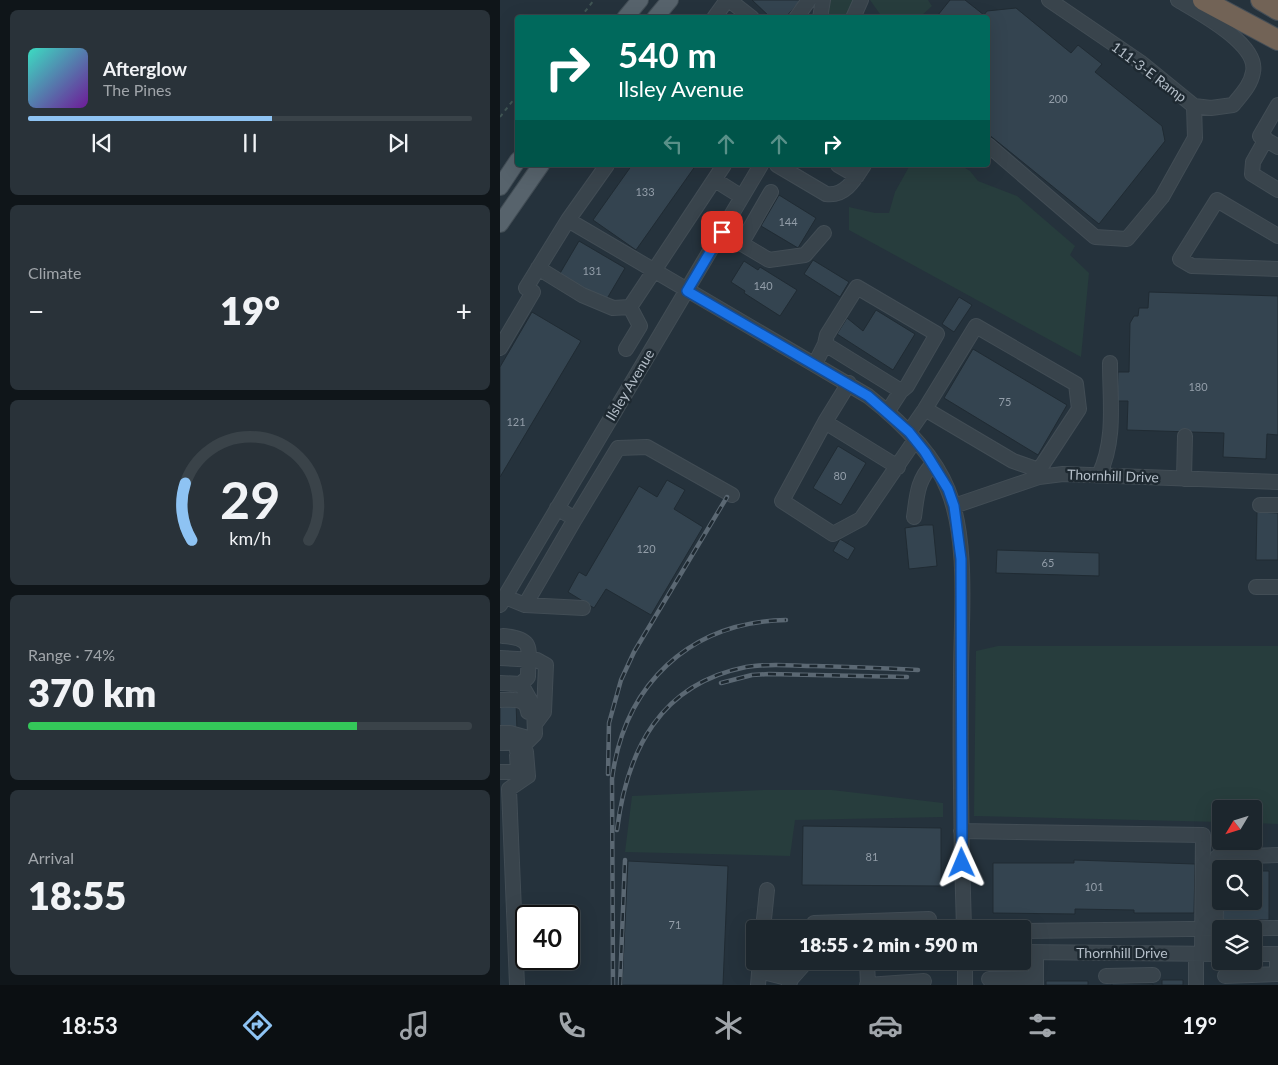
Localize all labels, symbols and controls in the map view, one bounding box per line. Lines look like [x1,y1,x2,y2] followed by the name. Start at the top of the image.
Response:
[618,33,717,75] text: 540 m
[535,35,600,100] icon: right
[1108,38,1190,105] street label: 111-3-E Ramp
[103,57,187,80] text: Afterglow
[618,75,744,102] text: Ilsley Avenue
[103,80,172,99] text: The Pines
[1048,92,1068,105] house number: 200
[88,129,116,157] icon: previous
[236,129,264,157] icon: pause
[384,129,412,157] icon: next
[659,130,687,158] icon: left
[712,130,740,158] icon: ahead
[765,130,793,158] icon: ahead
[818,130,846,158] icon: right
[635,185,655,198] house number: 133
[701,211,743,253] pin
[778,215,798,228] house number: 144
[708,218,736,246] icon: arrive
[28,263,81,282] text: Climate
[582,264,602,277] house number: 131
[753,279,773,292] house number: 140
[220,287,280,333] text: 19°
[28,294,44,328] text: −
[456,294,472,328] text: +
[602,346,657,423] street label: Ilsley Avenue
[1188,380,1208,393] house number: 180
[999,395,1011,408] house number: 75
[506,415,526,428] house number: 121
[1067,465,1159,486] street label: Thornhill Drive
[220,468,280,530] text: 29
[834,469,847,482] house number: 80
[229,527,271,549] text: km/h
[636,542,656,555] house number: 120
[1042,556,1054,569] house number: 65
[28,645,115,664] text: Range · 74%
[28,669,156,715] text: 370 km
[1212,800,1262,850] north arrow
[1212,800,1262,970] map controls
[935,836,987,888] position arrow
[28,848,74,867] text: Arrival
[866,850,878,863] house number: 81
[1212,860,1262,910] button: search
[28,872,126,918] text: 18:55
[1084,880,1104,893] house number: 101
[515,905,580,970] speed limit sign: 40
[669,918,681,931] house number: 71
[1212,920,1262,970] button: layers
[799,933,978,956] text: 18:55 · 2 min · 590 m
[1076,944,1168,961] street label: Thornhill Drive
[240,1008,275,1043] icon: directions
[397,1008,432,1043] icon: music
[554,1008,589,1043] icon: phone
[711,1008,746,1043] icon: climate
[868,1008,903,1043] icon: car
[1025,1008,1060,1043] icon: filters
[61,1012,118,1039] text: 18:53
[1182,1012,1217,1039] text: 19°

